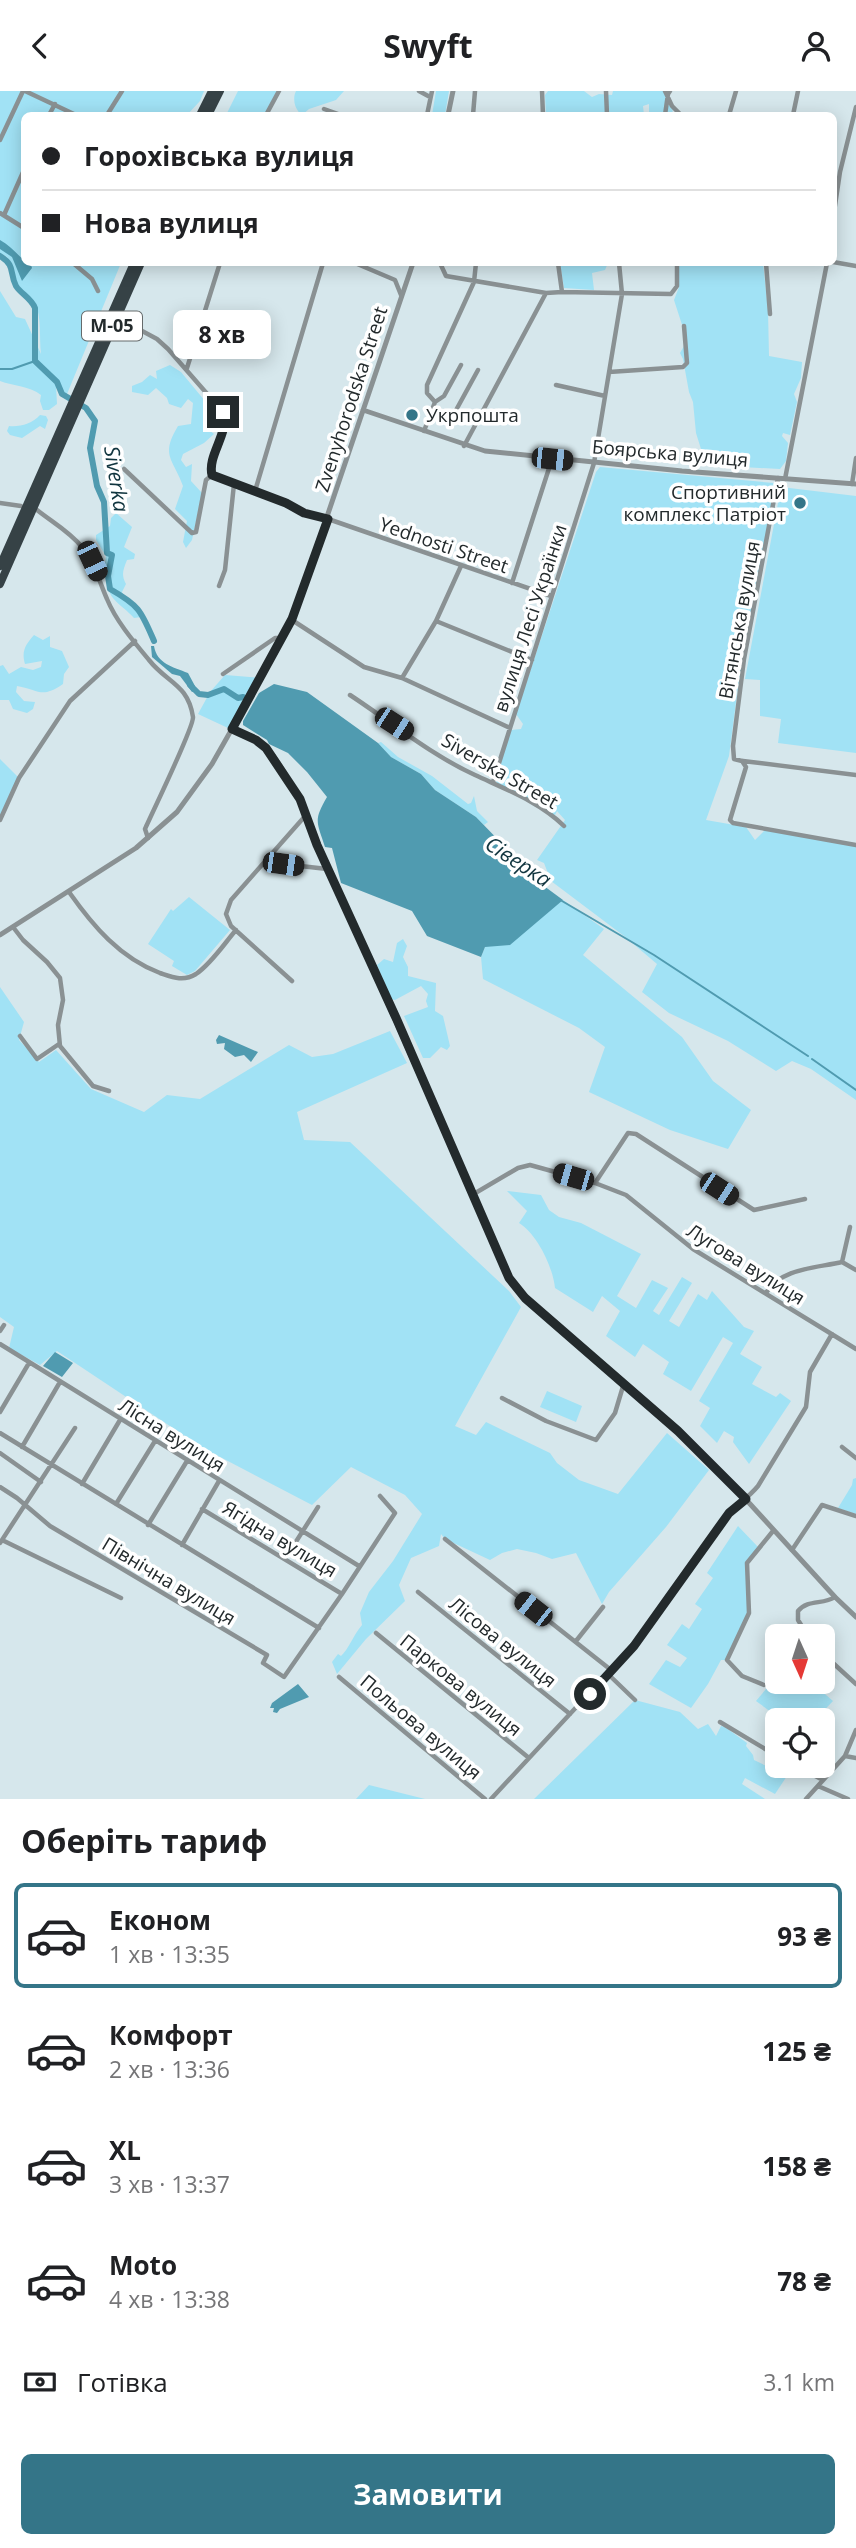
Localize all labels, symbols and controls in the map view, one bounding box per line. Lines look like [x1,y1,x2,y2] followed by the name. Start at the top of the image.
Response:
[383,24,473,67] text: Swyft
[21,27,59,65] icon: back
[797,27,835,65] icon: person
[84,138,354,174] text: Горохівська вулиця
[84,205,259,241] text: Нова вулиця
[309,303,393,495] street label: Zvenyhorodska Street
[174,310,272,359] callout: 8 хв
[82,311,142,340] road number: М-05
[199,318,245,350] text: 8 хв
[207,396,239,428] route end
[426,402,519,428] place label: Укрпошта
[404,407,420,423] marker: Укрпошта
[591,433,749,473] street label: Боярська вулиця
[98,444,136,514] water label: Siverka
[531,446,574,472] car
[624,479,786,527] place label: Спортивний комплекс Патріот
[792,495,808,511] marker: Спортивний комплекс Патріот
[376,511,512,579] street label: Yednosti Street
[487,521,573,715] street label: вулиця Лесі Українки
[74,538,111,584] car
[712,539,766,701] street label: Вітянська вулиця
[371,704,418,744] car
[437,727,563,815] street label: Siverska Street
[480,829,557,893] water label: Сіверка
[261,851,306,877] car
[550,1161,597,1193] car
[696,1169,743,1209] car
[682,1217,810,1311] street label: Лугова вулиця
[114,1392,230,1478] street label: Лісна вулиця
[218,1495,342,1583] street label: Ягідна вулиця
[98,1531,240,1631] street label: Північна вулиця
[510,1588,557,1630] car
[444,1591,562,1693] street label: Лісова вулиця
[765,1624,835,1694] north arrow
[765,1624,835,1778] map controls
[395,1628,527,1742] street label: Паркова вулиця
[355,1669,487,1785] street label: Польова вулиця
[574,1678,606,1710] route start
[765,1708,835,1778] button: locate
[21,1819,267,1862] text: Оберіть тариф
[109,1902,211,1938] text: Економ
[25,1904,88,1967] icon: car
[777,1918,831,1954] text: 93 ₴
[109,1938,230,1970] text: 1 хв · 13:35
[109,2017,233,2053] text: Комфорт
[25,2019,88,2082] icon: car
[762,2033,831,2069] text: 125 ₴
[109,2053,230,2085] text: 2 хв · 13:36
[109,2132,141,2168] text: XL
[25,2134,88,2197] icon: car
[762,2148,831,2184] text: 158 ₴
[109,2168,230,2200] text: 3 хв · 13:37
[109,2247,177,2283] text: Moto
[25,2249,88,2312] icon: car
[777,2263,831,2299] text: 78 ₴
[109,2283,230,2315] text: 4 хв · 13:38
[21,2363,59,2401] icon: cash
[77,2364,168,2400] text: Готівка
[763,2366,835,2398] text: 3.1 km
[21,2454,835,2534] button: Замовити

